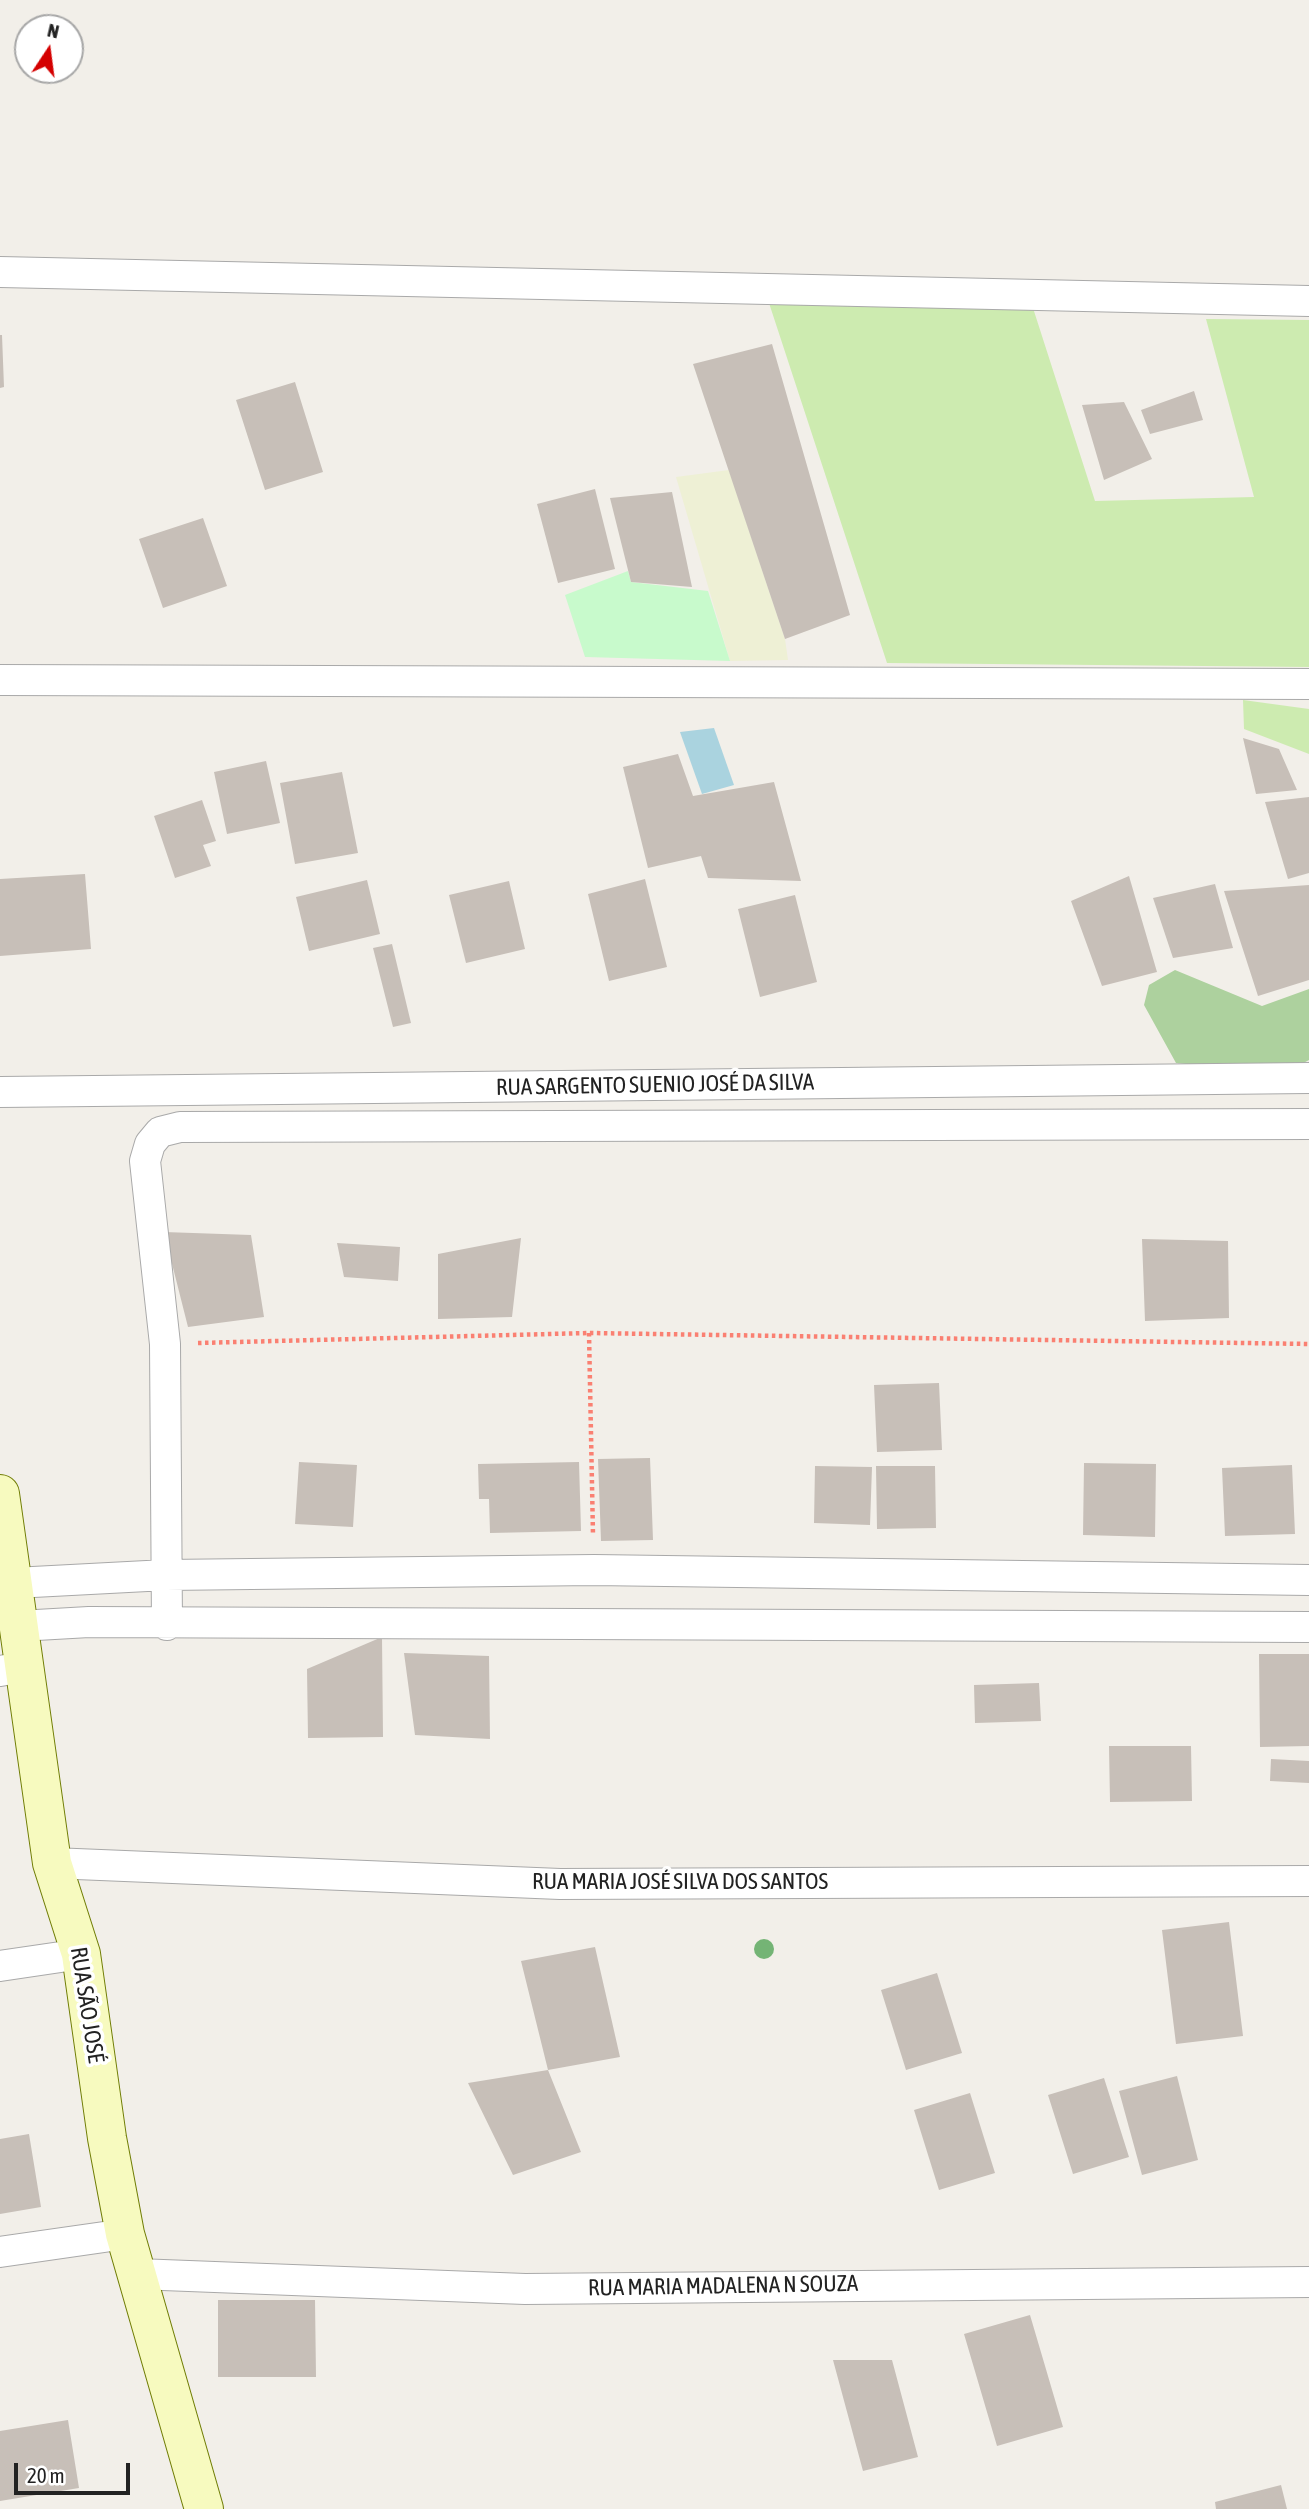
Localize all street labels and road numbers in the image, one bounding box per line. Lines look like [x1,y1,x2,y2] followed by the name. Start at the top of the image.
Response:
[496,1068,814,1102] street label: RUA SARGENTO SUENIO JOSÉ DA SILVA
[532,1868,828,1896] street label: RUA MARIA JOSÉ SILVA DOS SANTOS
[64,1945,110,2065] street label: RUA SÃO JOSÉ
[588,2270,858,2302] street label: RUA MARIA MADALENA N SOUZA

